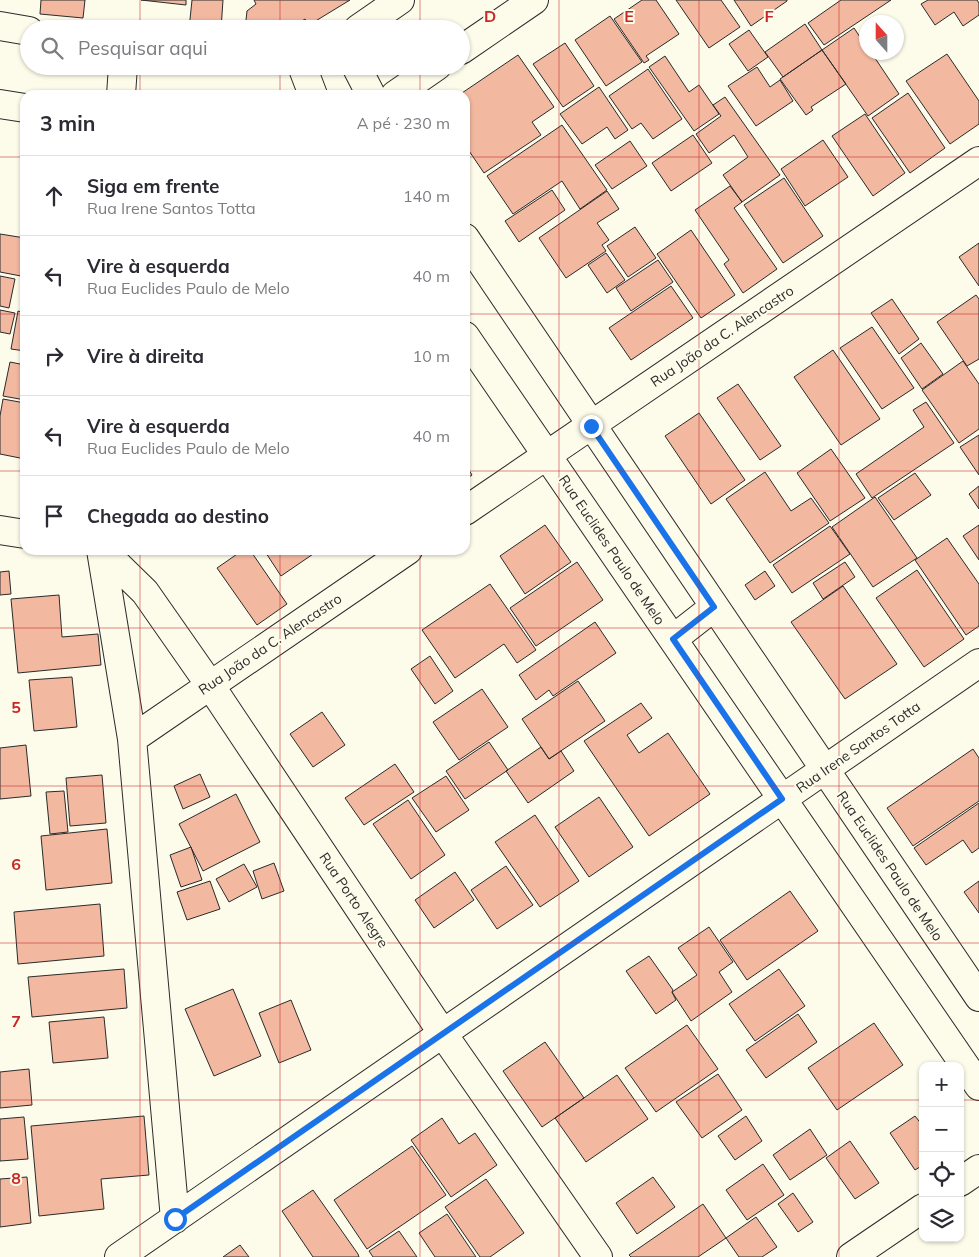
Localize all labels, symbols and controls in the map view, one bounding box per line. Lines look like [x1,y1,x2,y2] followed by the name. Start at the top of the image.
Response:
[484,6,496,26] text: D
[624,6,634,26] text: E
[764,6,774,26] text: F
[859,15,904,60] north arrow
[20,20,470,75] search box
[38,34,66,62] icon: search
[78,36,208,60] text: Pesquisar aqui
[40,110,95,136] text: 3 min
[357,113,450,133] text: A pé · 230 m
[87,174,219,198] text: Siga em frente
[40,182,68,210] icon: ahead
[403,186,450,206] text: 140 m
[87,198,256,218] text: Rua Irene Santos Totta
[87,254,230,278] text: Vire à esquerda
[40,262,68,290] icon: left
[413,266,450,286] text: 40 m
[87,278,290,298] text: Rua Euclides Paulo de Melo
[647,281,797,391] street label: Rua João da C. Alencastro
[40,342,68,370] icon: right
[87,344,204,368] text: Vire à direita
[413,346,450,366] text: 10 m
[87,414,230,438] text: Vire à esquerda
[580,415,603,438] route end
[40,422,68,450] icon: left
[413,426,450,446] text: 40 m
[87,438,290,458] text: Rua Euclides Paulo de Melo
[555,472,669,628] street label: Rua Euclides Paulo de Melo
[40,502,68,530] icon: arrive
[87,504,269,528] text: Chegada ao destino
[195,589,345,699] street label: Rua João da C. Alencastro
[11,697,21,717] text: 5
[792,697,924,797] street label: Rua Irene Santos Totta
[833,788,947,944] street label: Rua Euclides Paulo de Melo
[316,849,392,951] street label: Rua Porto Alegre
[11,854,21,874] text: 6
[11,1011,21,1031] text: 7
[919,1062,964,1242] map controls
[919,1062,964,1107] button: +
[919,1107,964,1152] button: −
[919,1152,964,1197] button: locate
[11,1168,21,1188] text: 8
[919,1197,964,1242] button: layers
[164,1208,187,1231] route start

